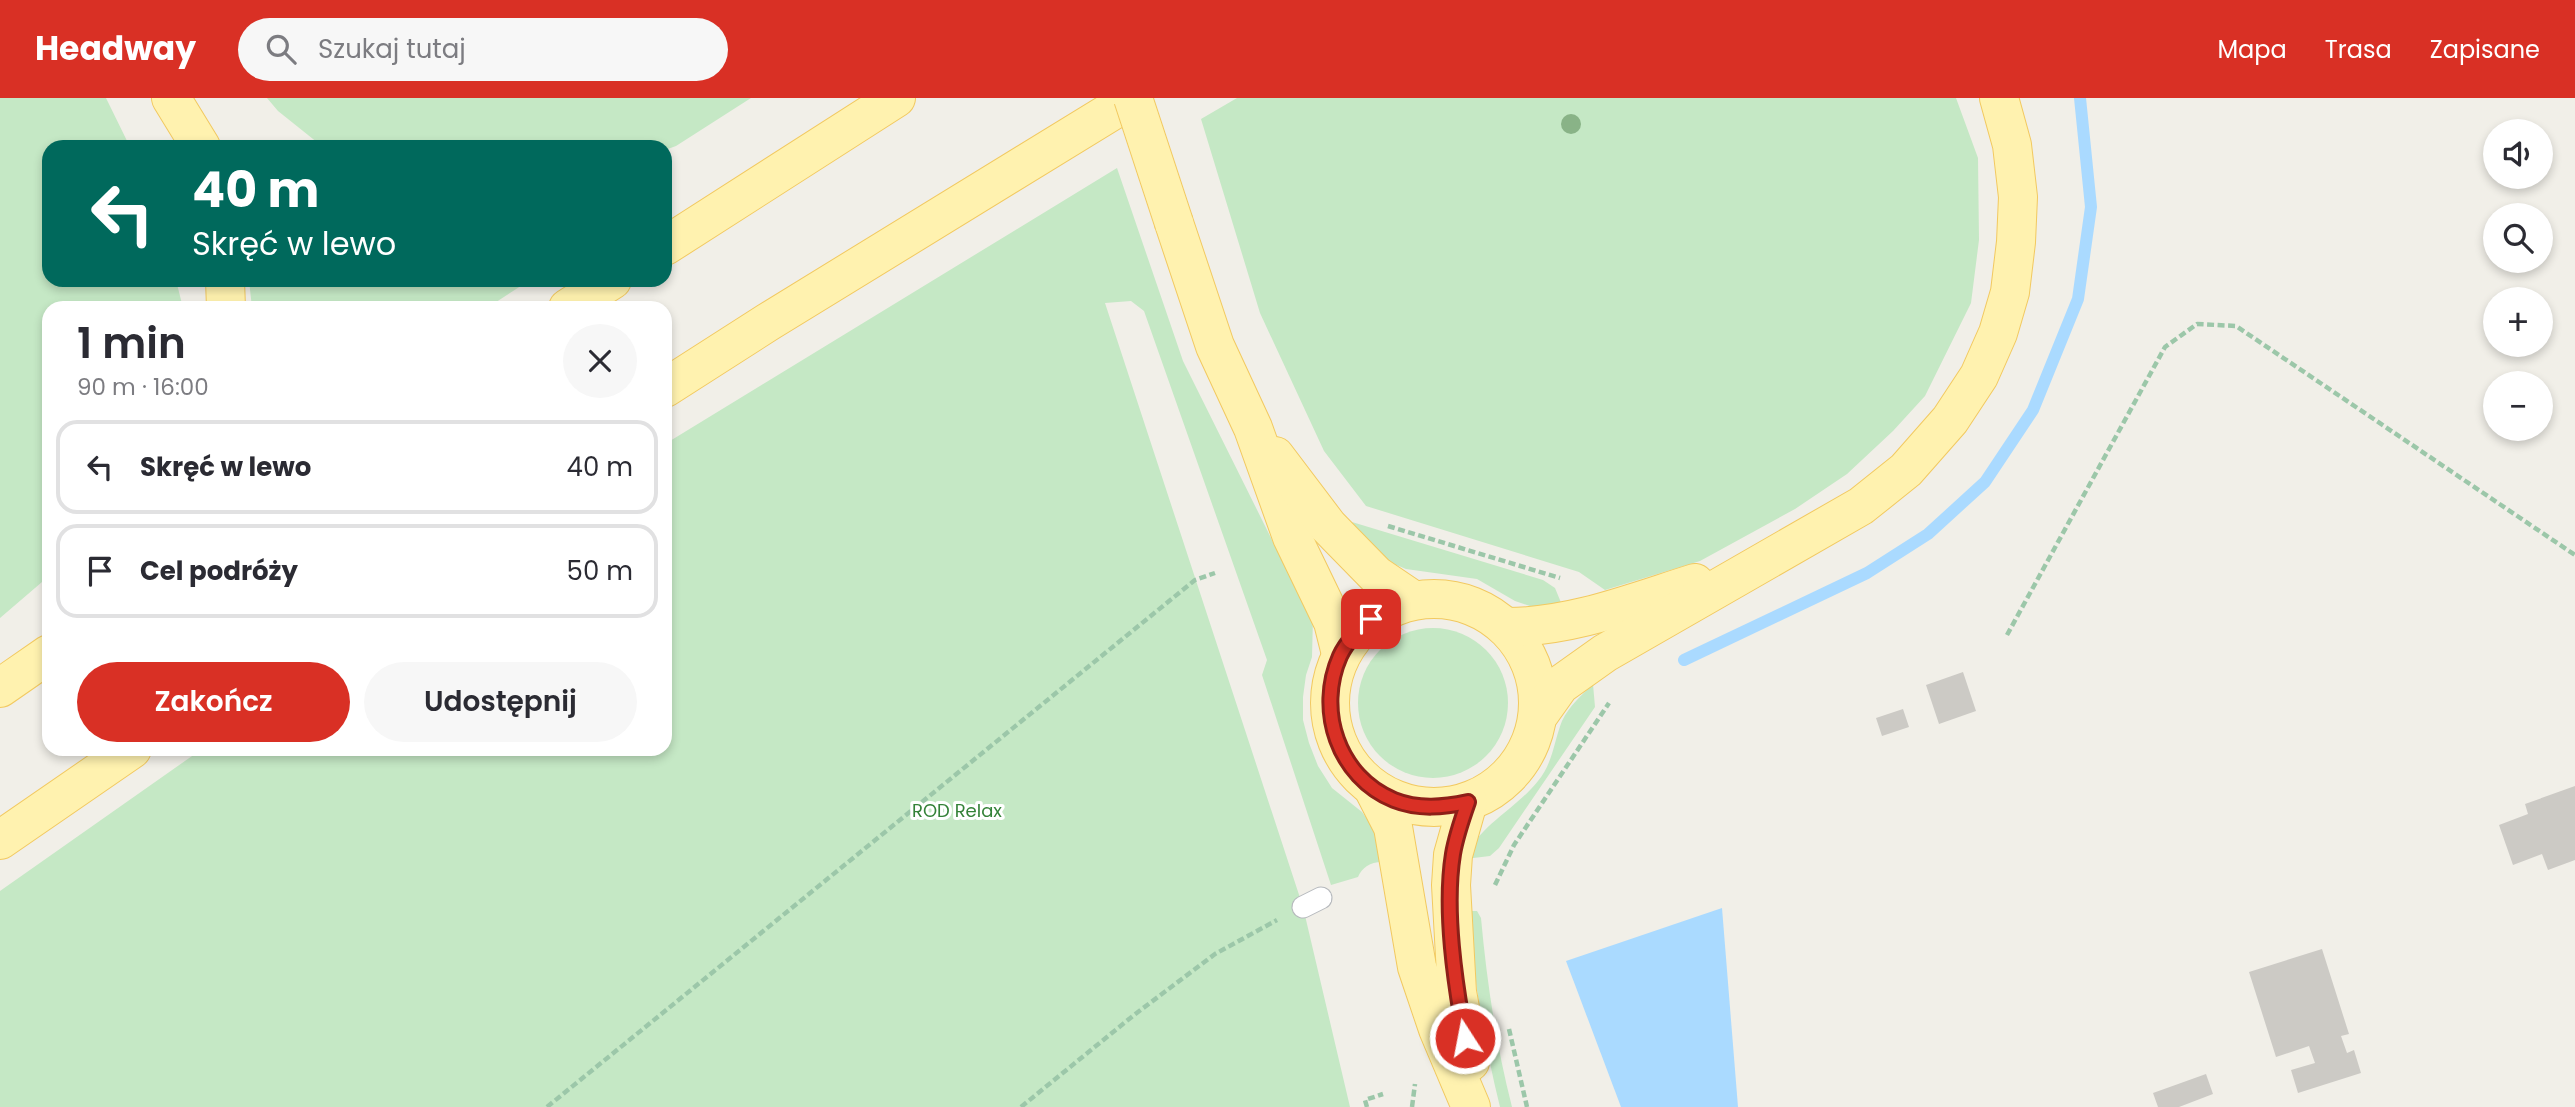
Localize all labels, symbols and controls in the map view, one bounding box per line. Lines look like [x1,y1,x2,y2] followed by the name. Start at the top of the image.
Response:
[238,18,728,81] search box
[35,25,196,72] text: Headway
[262,30,300,68] icon: search
[318,31,466,67] text: Szukaj tutaj
[2217,33,2287,66] text: Mapa
[2325,33,2392,66] text: Trasa
[2430,33,2540,66] text: Zapisane
[2483,119,2553,441] map controls
[2483,119,2553,189] button: sound
[192,156,319,224] text: 40 m
[77,168,168,259] icon: left
[2483,203,2553,273] button: search
[192,221,396,266] text: Skręć w lewo
[2483,287,2553,357] button: +
[77,314,186,373] text: 1 min
[563,324,637,398] button: close
[77,371,209,403] text: 90 m · 16:00
[2483,371,2553,441] button: −
[81,448,119,486] icon: left
[140,449,311,485] text: Skręć w lewo
[567,449,633,485] text: 40 m
[81,552,119,590] icon: arrive
[140,553,298,589] text: Cel podróży
[567,553,633,589] text: 50 m
[1341,589,1401,649] pin
[1352,600,1390,638] icon: arrive
[77,662,350,742] button: Zakończ
[364,662,637,742] button: Udostępnij
[912,798,1002,823] park label: ROD Relax
[1428,1001,1502,1075] position arrow

